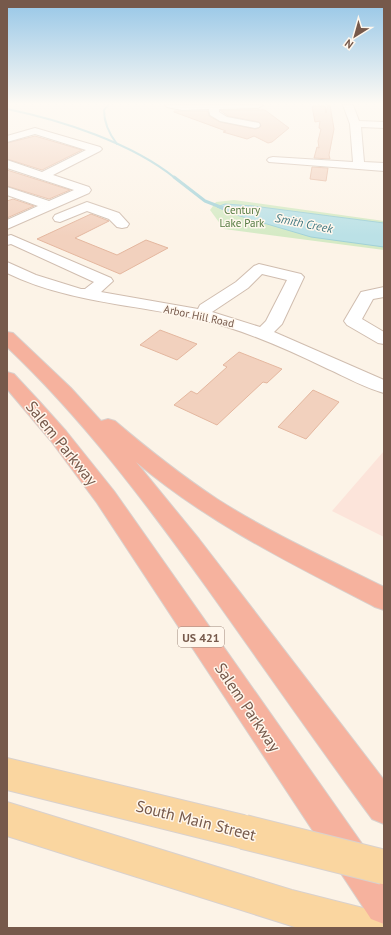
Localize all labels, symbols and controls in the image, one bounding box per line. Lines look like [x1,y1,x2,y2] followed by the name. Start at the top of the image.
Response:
[335,16,375,56] north arrow
[342,36,356,52] text: N
[220,203,265,230] park label: Century Lake Park
[274,210,335,236] water label: Smith Creek
[162,302,236,330] street label: Arbor Hill Road
[22,397,103,490] street label: Salem Parkway
[178,627,224,647] road number: US 421
[211,659,285,756] street label: Salem Parkway
[134,795,259,845] street label: South Main Street

